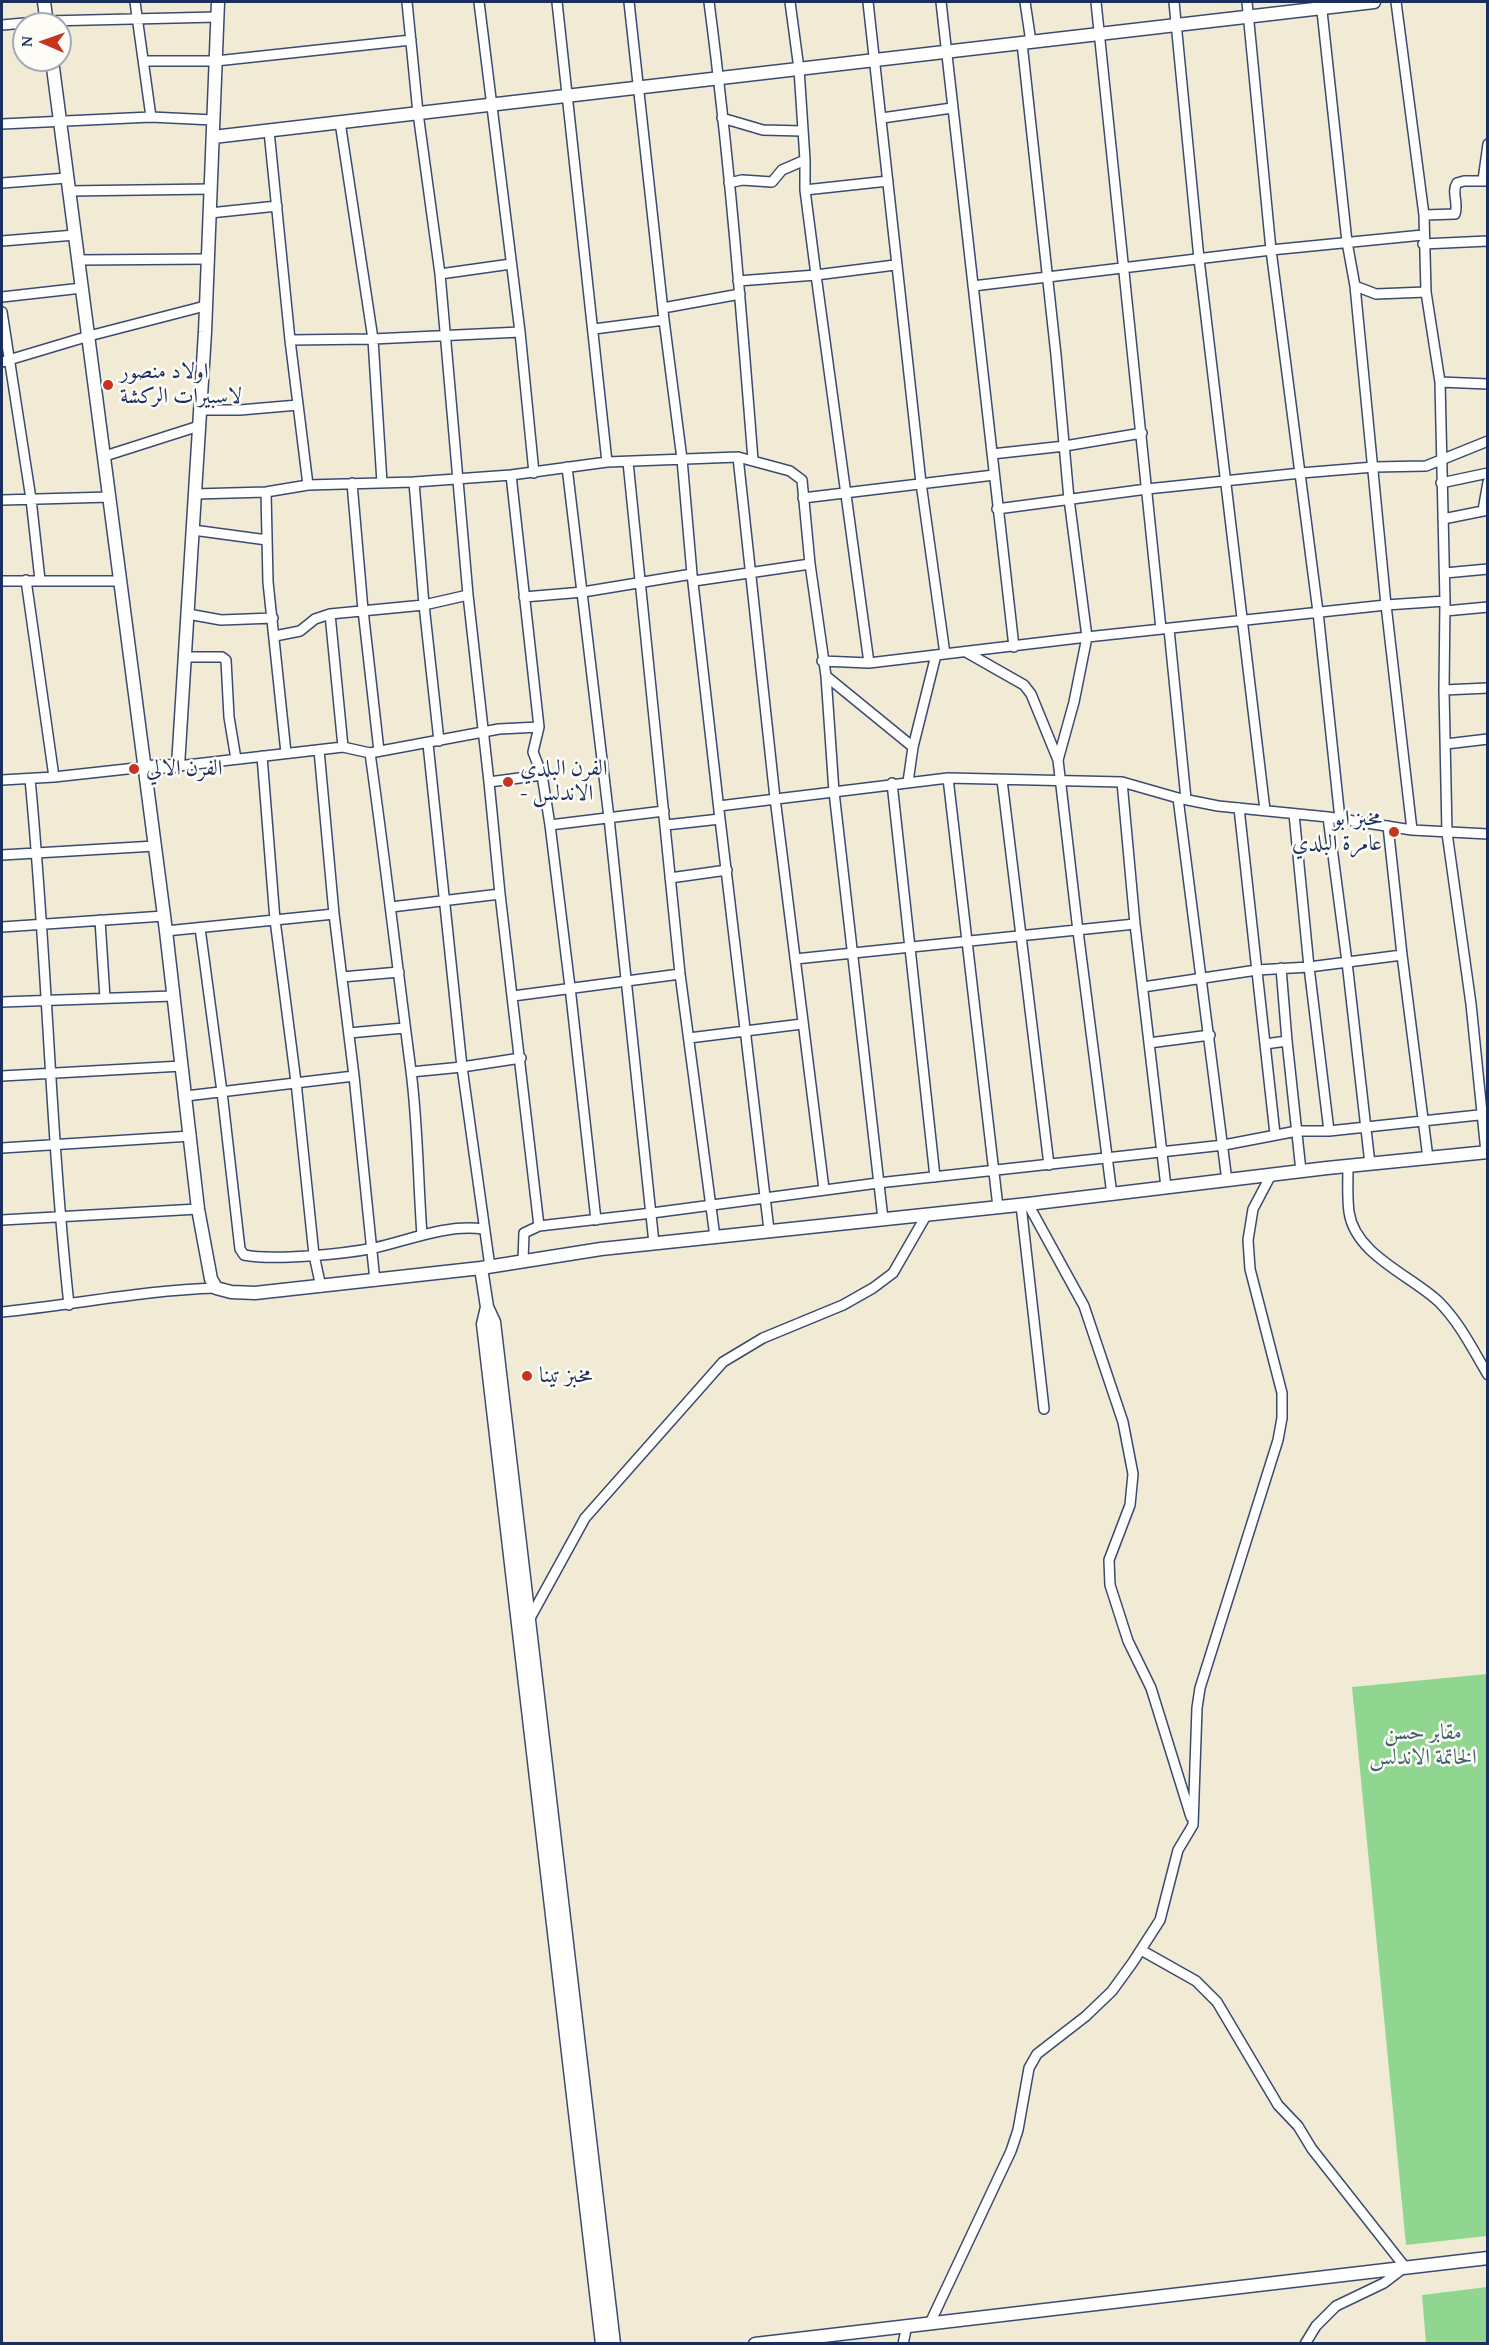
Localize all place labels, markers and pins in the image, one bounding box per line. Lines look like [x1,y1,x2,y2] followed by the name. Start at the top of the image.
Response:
[120,359,242,410] place label: اولاد منصور لاسبيرات الركشة
[101,378,115,392] marker: اولاد منصور لاسبيرات الركشة
[146,756,223,782] place label: الفرن الالي
[520,756,608,807] place label: الفرن البلدي - الاندلس
[127,762,141,776] marker: الفرن الالي
[501,775,515,789] marker: الفرن البلدي - الاندلس
[1292,806,1382,858] place label: مخبز ابو عامرة البلدي
[1387,825,1401,839] marker: مخبز ابو عامرة البلدي
[539,1363,593,1389] place label: مخبز تينا
[520,1369,534,1383] marker: مخبز تينا

